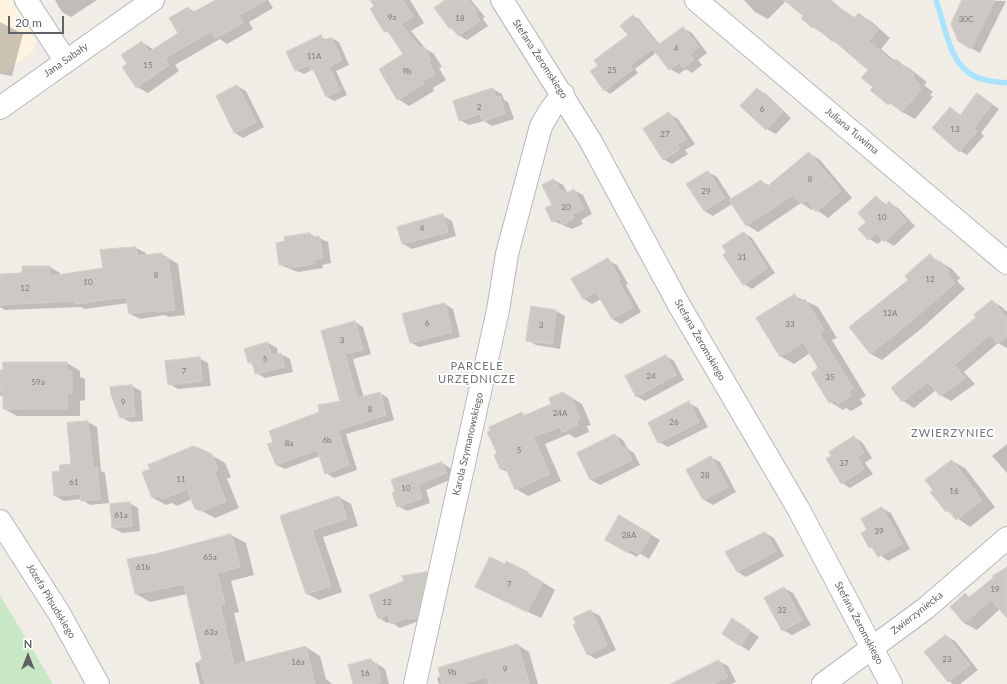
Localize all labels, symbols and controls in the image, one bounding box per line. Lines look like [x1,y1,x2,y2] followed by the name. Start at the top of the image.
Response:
[10,8,66,34] scale bar
[388,12,396,22] house number: 9a
[455,13,465,23] house number: 18
[959,14,973,24] house number: 30C
[15,15,42,30] text: 20 m
[510,17,570,101] street label: Stefana Żeromskiego
[42,40,90,80] street label: Jana Sabały
[674,43,678,53] house number: 4
[307,51,321,61] house number: 11A
[143,60,153,70] house number: 15
[607,65,617,75] house number: 25
[402,66,412,76] house number: 9b
[477,102,481,112] house number: 2
[760,104,764,114] house number: 6
[823,105,881,157] street label: Juliana Tuwima
[950,124,960,134] house number: 13
[660,129,670,139] house number: 27
[808,174,812,184] house number: 8
[701,186,711,196] house number: 29
[561,202,571,212] house number: 20
[877,212,887,222] house number: 10
[420,223,424,233] house number: 4
[737,252,747,262] house number: 31
[154,270,158,280] house number: 8
[925,274,935,284] house number: 12
[83,277,93,287] house number: 10
[20,283,30,293] house number: 12
[672,297,728,383] street label: Stefana Żeromskiego
[883,308,897,318] house number: 12A
[425,318,429,328] house number: 6
[785,319,795,329] house number: 33
[539,320,543,330] house number: 3
[340,335,344,345] house number: 3
[263,354,267,364] house number: 5
[438,359,516,385] district label: PARCELE URZĘDNICZE
[182,366,186,376] house number: 7
[646,371,656,381] house number: 24
[825,372,835,382] house number: 35
[31,377,45,387] house number: 59a
[450,391,486,497] street label: Karola Szymanowskiego
[121,397,125,407] house number: 9
[368,404,372,414] house number: 8
[553,408,567,418] house number: 24A
[669,417,679,427] house number: 26
[911,426,995,440] district label: ZWIERZYNIEC
[322,435,332,445] house number: 6b
[285,438,293,448] house number: 8a
[517,445,521,455] house number: 5
[839,458,849,468] house number: 37
[700,470,710,480] house number: 28
[176,474,186,484] house number: 11
[69,477,79,487] house number: 61
[401,483,411,493] house number: 10
[949,486,959,496] house number: 16
[114,510,128,520] house number: 61a
[874,526,884,536] house number: 39
[622,530,636,540] house number: 28A
[203,552,217,562] house number: 65a
[24,561,78,641] street label: Józefa Piłsudskiego
[136,562,150,572] house number: 61b
[507,579,511,589] house number: 7
[832,580,886,666] street label: Stefana Żeromskiego
[990,584,1000,594] house number: 19
[889,589,945,637] street label: Zwierzyniecka
[382,597,392,607] house number: 12
[777,605,787,615] house number: 32
[204,627,218,637] house number: 63a
[8,636,48,676] north arrow
[24,637,32,650] text: N
[942,654,952,664] house number: 23
[291,657,305,667] house number: 16a
[503,664,507,674] house number: 9
[447,667,457,677] house number: 9b
[360,668,370,678] house number: 16

